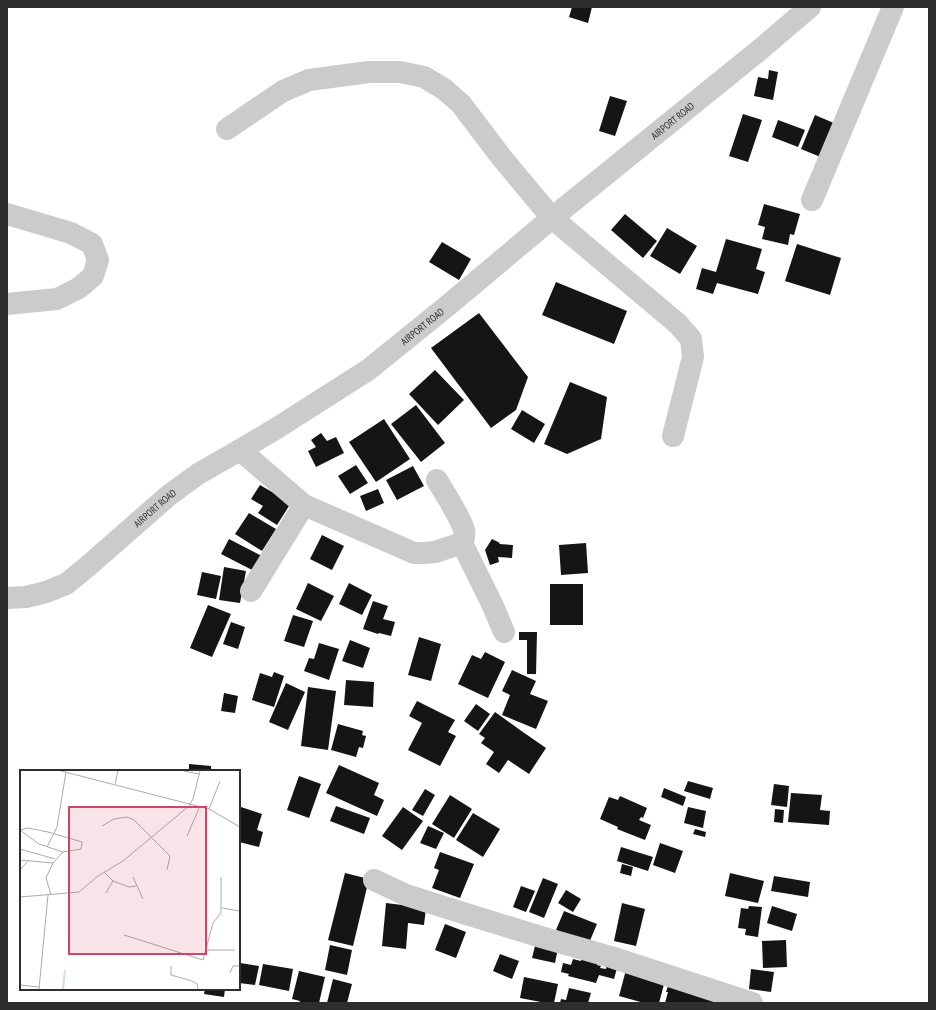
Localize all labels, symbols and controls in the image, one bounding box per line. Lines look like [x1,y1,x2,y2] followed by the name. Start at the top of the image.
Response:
[648,99,697,142] street label: AIRPORT ROAD
[398,305,446,348] street label: AIRPORT ROAD
[131,486,178,530] street label: AIRPORT ROAD
[20,770,240,990] inset map

